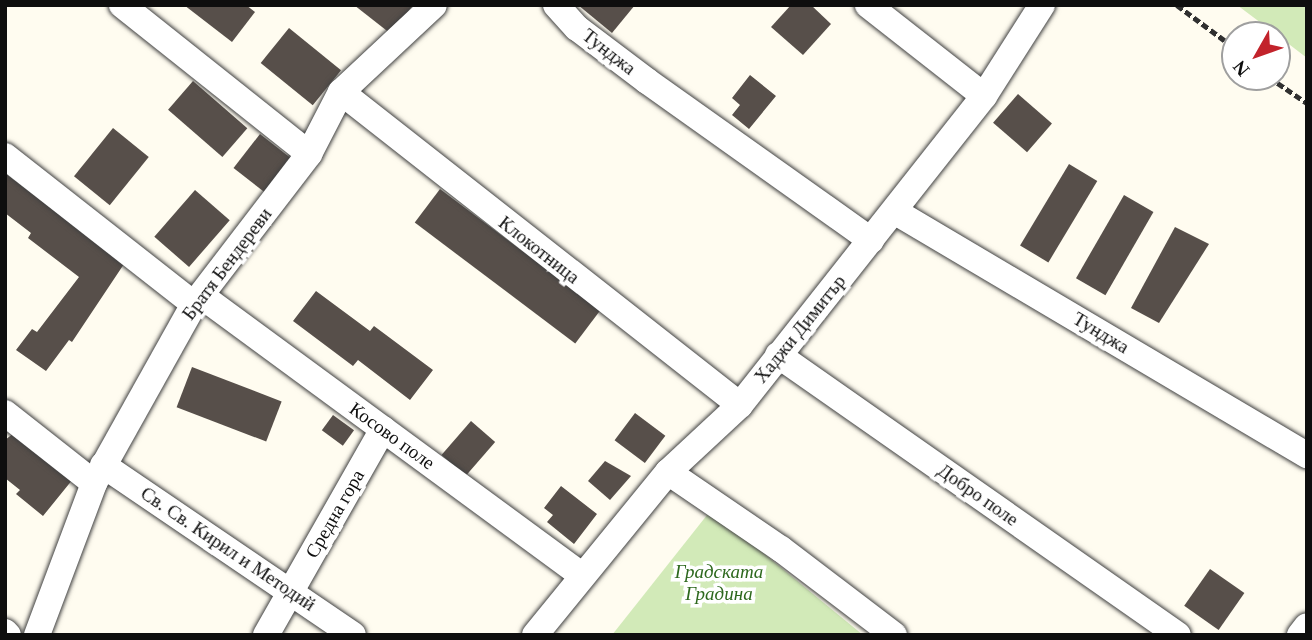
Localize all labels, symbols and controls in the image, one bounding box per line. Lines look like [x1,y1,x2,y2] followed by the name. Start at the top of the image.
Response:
[1221,21,1291,91] north arrow
[578,24,640,80] street label: Тунджа
[1229,57,1254,81] text: N
[177,203,277,325] street label: Братя Бендереви
[494,211,584,289] street label: Клокотница
[749,270,851,388] street label: Хаджи Димитър
[1069,307,1133,359] street label: Тунджа
[345,397,439,475] street label: Косово поле
[933,459,1023,531] street label: Добро поле
[301,466,369,562] street label: Средна гора
[136,482,320,616] street label: Св. Св. Кирил и Методий
[675,561,763,605] park label: Градската Градина

